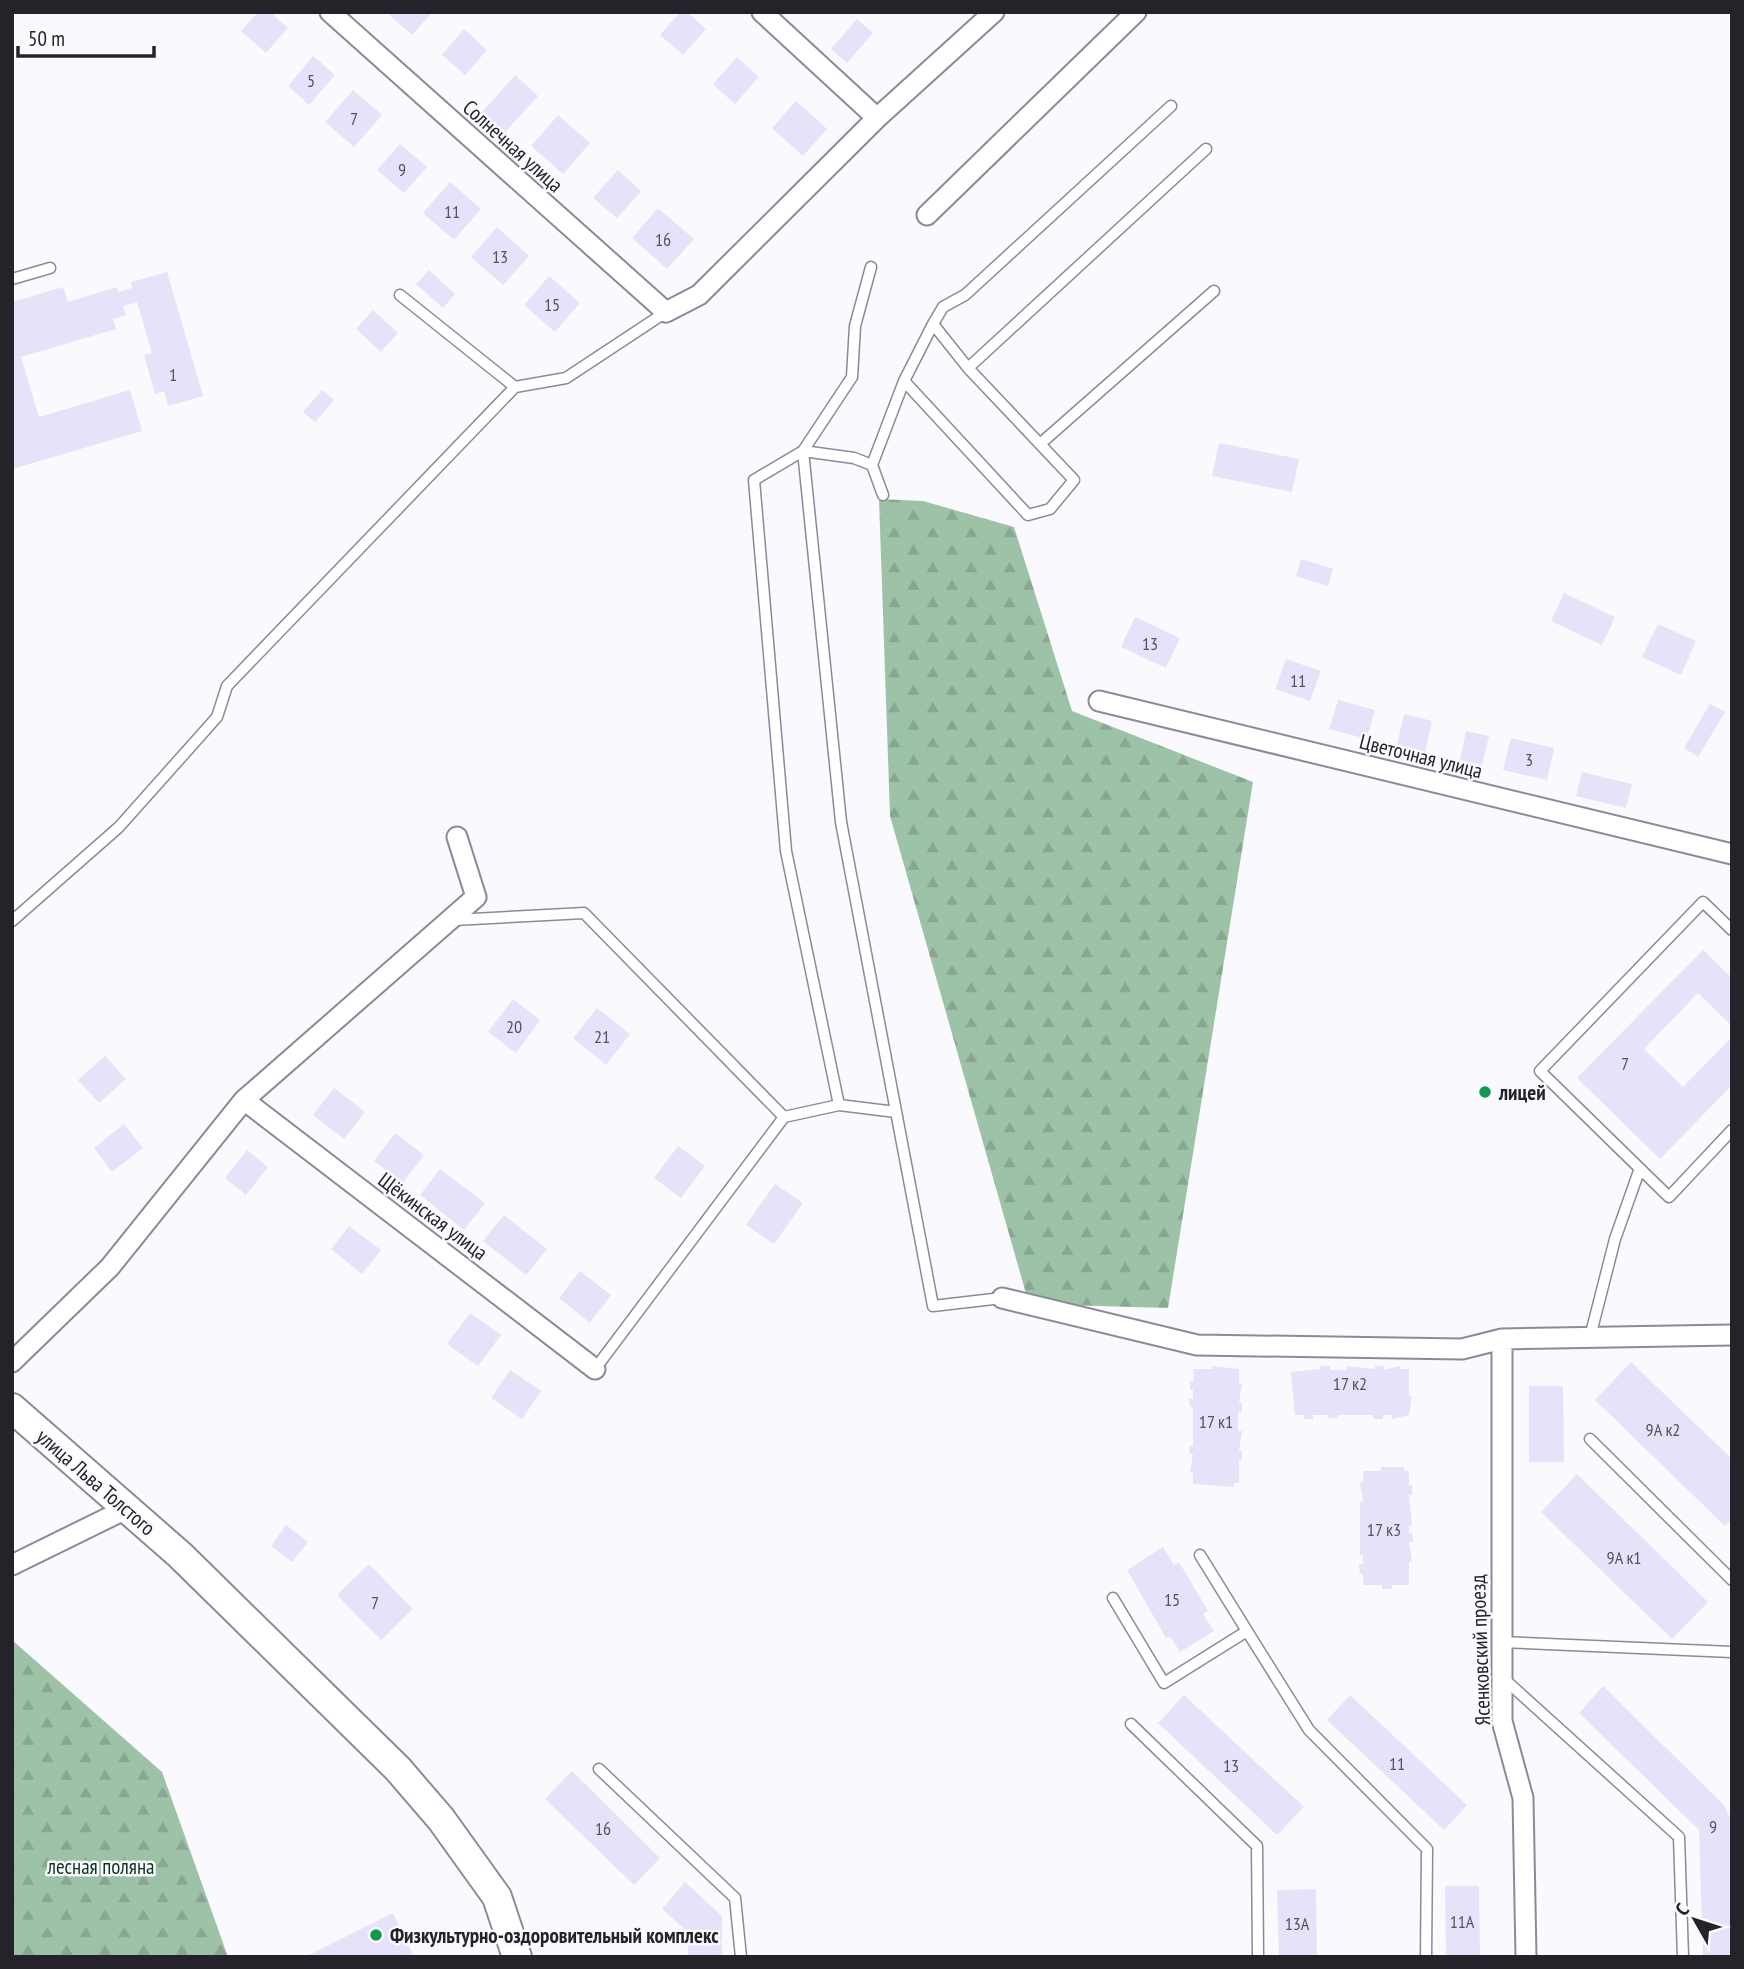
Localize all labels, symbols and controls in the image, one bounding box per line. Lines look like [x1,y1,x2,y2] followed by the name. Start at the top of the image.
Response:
[18,14,154,58] scale bar
[28,25,65,52] text: 50 m
[307,69,315,92] house number: 5
[457,94,569,198] street label: Солнечная улица
[350,107,358,130] house number: 7
[398,158,406,181] house number: 9
[444,200,460,223] house number: 11
[655,228,671,251] house number: 16
[492,245,508,268] house number: 13
[544,293,560,316] house number: 15
[169,363,177,386] house number: 1
[1142,632,1158,655] house number: 13
[1290,669,1306,692] house number: 11
[1357,728,1485,784] street label: Цветочная улица
[1525,748,1533,771] house number: 3
[506,1015,522,1038] house number: 20
[594,1025,610,1048] house number: 21
[1621,1052,1629,1075] house number: 7
[1498,1079,1546,1106] place label: лицей
[1477,1084,1493,1100] marker: лицей
[373,1166,493,1266] street label: Щёкинская улица
[1333,1372,1367,1395] house number: 17 к2
[1199,1410,1233,1433] house number: 17 к1
[1646,1418,1680,1441] house number: 9А к2
[31,1423,161,1541] street label: улица Льва Толстого
[1367,1518,1401,1541] house number: 17 к3
[1607,1546,1641,1569] house number: 9А к1
[1464,1574,1496,1726] street label: Ясенковский проезд
[1164,1588,1180,1611] house number: 15
[371,1591,379,1614] house number: 7
[1389,1752,1405,1775] house number: 11
[1223,1754,1239,1777] house number: 13
[1709,1815,1717,1838] house number: 9
[595,1817,611,1840] house number: 16
[47,1853,154,1880] park label: лесная поляна
[1660,1885,1730,1955] north arrow
[1670,1898,1694,1920] text: С
[1450,1910,1475,1933] house number: 11А
[1285,1912,1310,1935] house number: 13А
[390,1922,719,1949] place label: Физкультурно-оздоровительный комплекс
[368,1927,384,1943] marker: Физкультурно-оздоровительный комплекс

